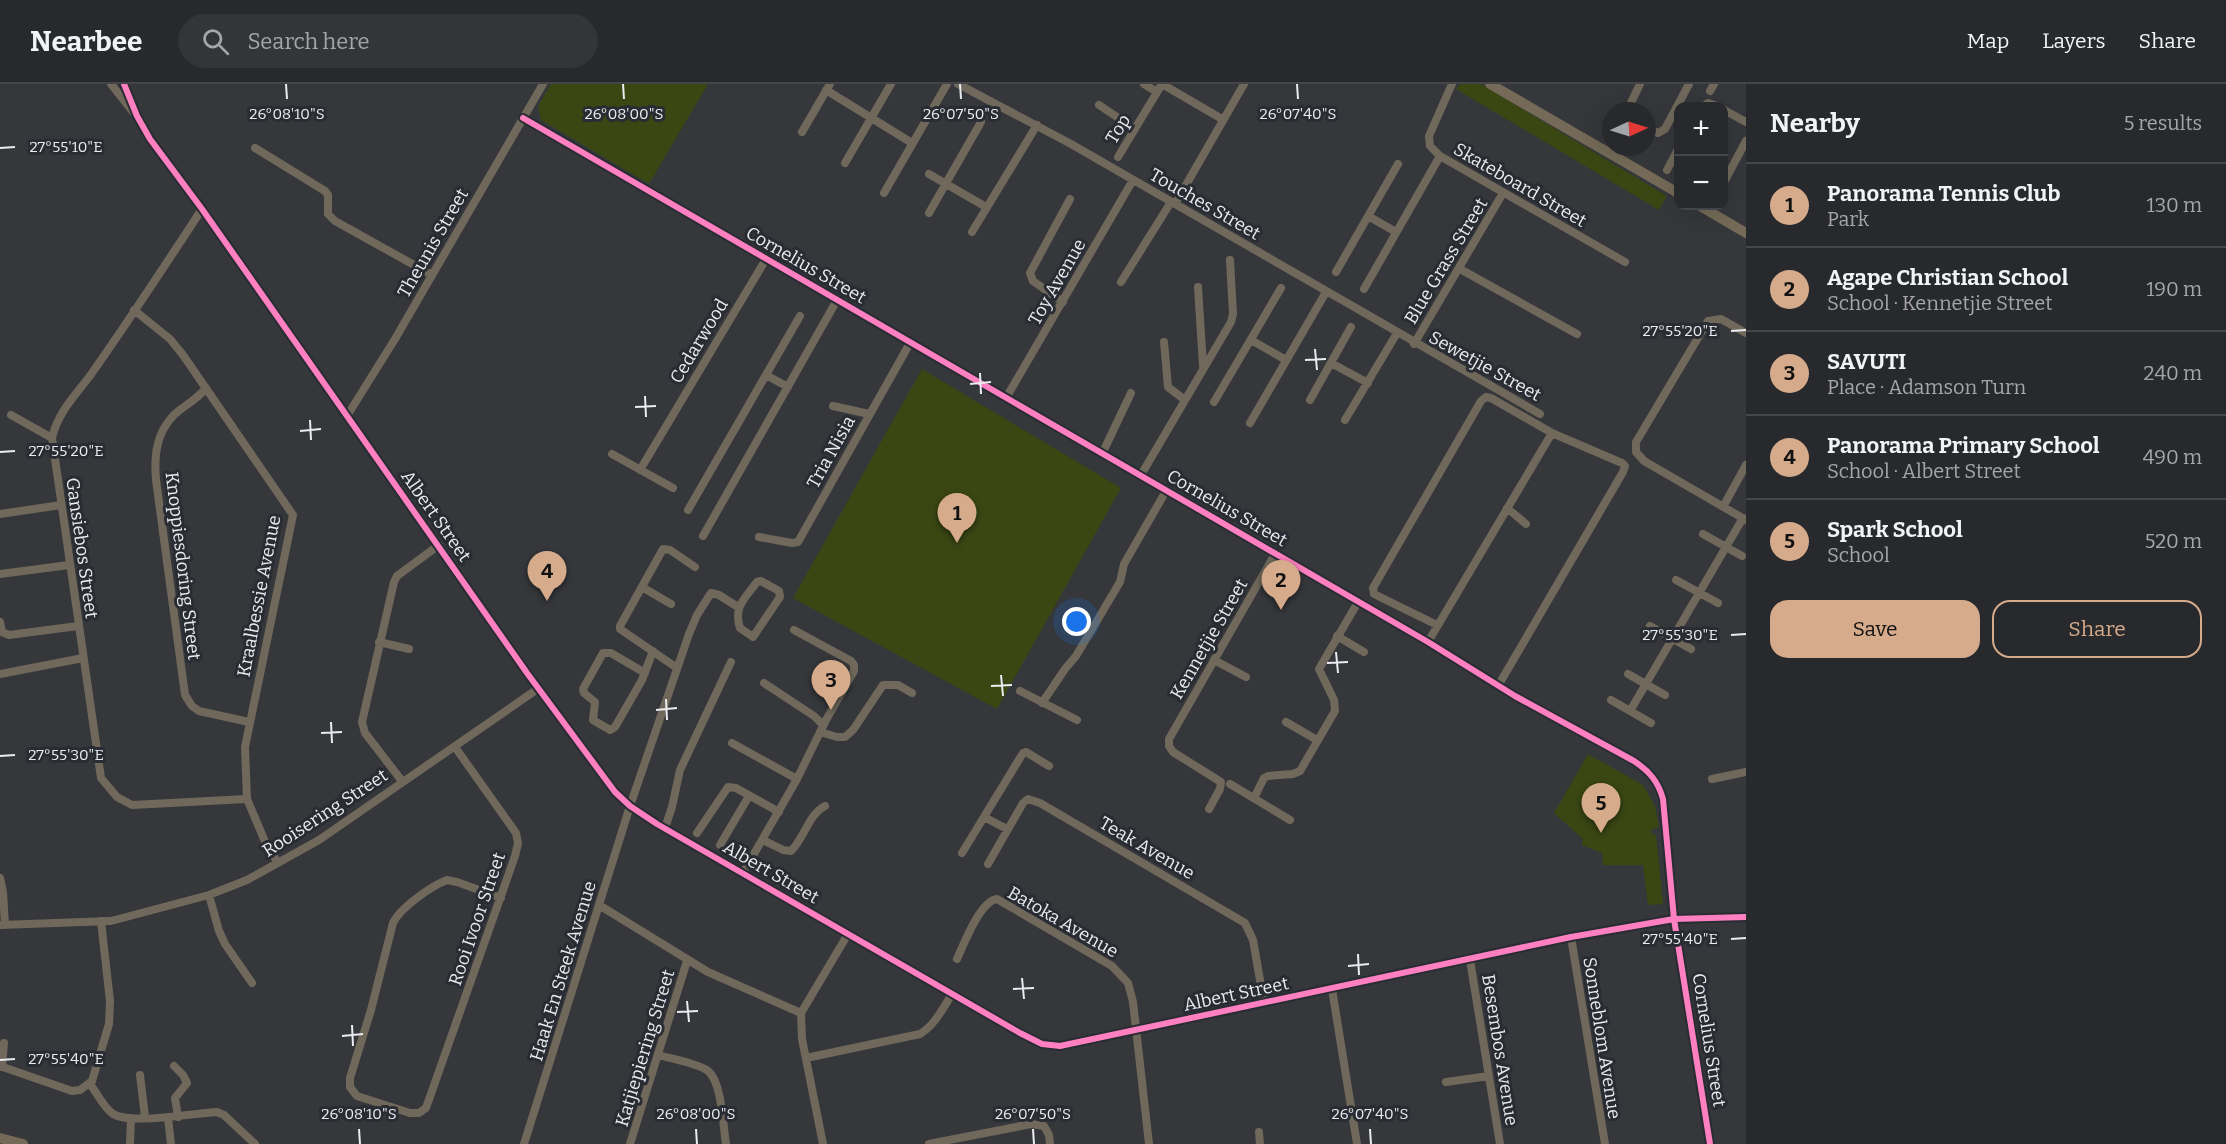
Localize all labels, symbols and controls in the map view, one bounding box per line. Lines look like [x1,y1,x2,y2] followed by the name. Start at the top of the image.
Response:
[178,14,598,68] search box
[30,25,142,58] text: Nearbee
[199,25,232,58] icon: search
[247,28,370,55] text: Search here
[1967,28,2009,54] text: Map
[2042,28,2106,54] text: Layers
[2139,28,2196,54] text: Share
[1602,102,1656,156] north arrow
[1674,102,1728,210] map controls
[1674,102,1728,156] button: +
[249,105,325,123] text: 26°08'10"S
[585,105,663,123] text: 26°08'00"S
[923,105,999,123] text: 26°07'50"S
[1260,105,1336,123] text: 26°07'40"S
[1770,108,1860,139] text: Nearby
[1101,110,1135,148] street label: Top
[2124,111,2202,135] text: 5 results
[30,138,102,156] text: 27°55'10"E
[1450,138,1591,232] street label: Skateboard Street
[1674,156,1728,210] button: −
[1146,163,1265,245] street label: Touches Street
[1827,180,2060,207] text: Panorama Tennis Club
[393,184,473,301] street label: Theunis Street
[1785,193,1794,217] text: 1
[2147,193,2202,217] text: 130 m
[1400,194,1493,328] street label: Blue Grass Street
[1827,207,1869,231] text: Park
[742,222,870,309] street label: Cornelius Street
[1023,235,1091,329] street label: Toy Avenue
[1827,264,2068,291] text: Agape Christian School
[1784,277,1795,301] text: 2
[2146,277,2202,301] text: 190 m
[1827,291,2052,315] text: School · Kennetjie Street
[665,294,733,387] street label: Cedarwood
[1642,322,1718,340] text: 27°55'20"E
[1425,326,1545,406] street label: Sewetjie Street
[1827,348,1906,375] text: SAVUTI
[1784,361,1795,385] text: 3
[2144,361,2202,385] text: 240 m
[1827,375,2026,399] text: Place · Adamson Turn
[802,412,860,492] street label: Tria Nisia
[1827,432,2100,459] text: Panorama Primary School
[28,442,104,460] text: 27°55'20"E
[1783,445,1796,469] text: 4
[2143,445,2202,469] text: 490 m
[1827,459,2021,483] text: School · Albert Street
[1163,465,1291,552] street label: Cornelius Street
[396,466,476,566] street label: Albert Street
[161,471,206,662] street label: Knoppiesdoring Street
[61,476,103,620] street label: Gansiebos Street
[938,494,976,543] pin: 1
[233,513,285,679] street label: Kraalbessie Avenue
[1827,516,1963,543] text: Spark School
[1784,529,1795,553] text: 5
[2145,529,2202,553] text: 520 m
[1827,543,1890,567] text: School
[528,552,566,601] pin: 4
[1262,560,1300,610] pin: 2
[1166,574,1253,703] street label: Kennetjie Street
[1770,600,1980,658] button: Save
[1992,600,2202,658] button: Share
[1062,607,1091,636] your location
[1642,626,1718,644] text: 27°55'30"E
[812,660,850,710] pin: 3
[28,746,104,764] text: 27°55'30"E
[258,764,392,862] street label: Rooisering Street
[1582,784,1620,833] pin: 5
[1095,812,1199,884] street label: Teak Avenue
[719,836,823,908] street label: Albert Street
[444,849,510,988] street label: Rooi Ivoor Street
[525,878,601,1064] street label: Haak En Steek Avenue
[1004,881,1122,963] street label: Batoka Avenue
[1642,930,1718,948] text: 27°55'40"E
[1578,956,1626,1120] street label: Sonneblom Avenue
[611,966,680,1129] street label: Katjiepiering Street
[1181,972,1291,1016] street label: Albert Street
[1688,972,1731,1109] street label: Cornelius Street
[1477,973,1523,1127] street label: Besembos Avenue
[28,1050,104,1068] text: 27°55'40"E
[321,1105,397,1123] text: 26°08'10"S
[657,1105,735,1123] text: 26°08'00"S
[995,1105,1071,1123] text: 26°07'50"S
[1332,1105,1408,1123] text: 26°07'40"S

